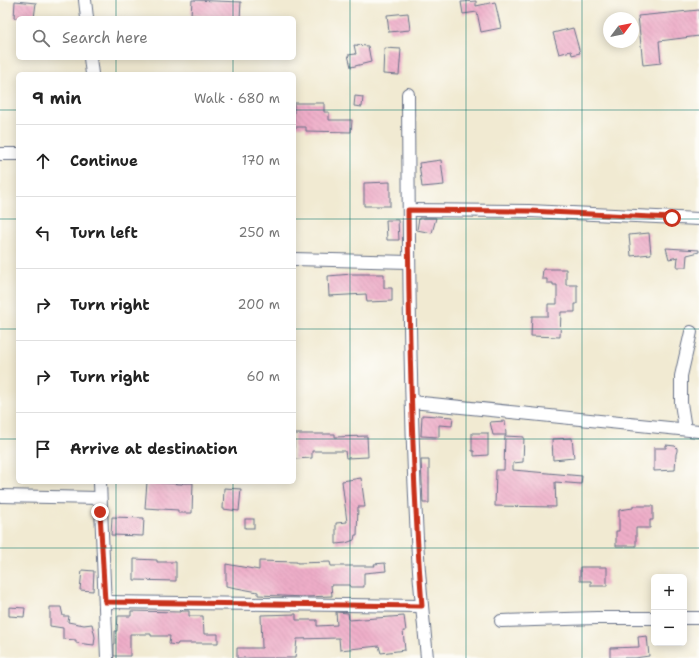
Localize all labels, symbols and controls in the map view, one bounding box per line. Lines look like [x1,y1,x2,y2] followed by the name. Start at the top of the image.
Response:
[603,12,639,48] north arrow
[16,16,296,60] search box
[30,27,52,49] icon: search
[62,28,148,48] text: Search here
[32,87,82,109] text: 9 min
[194,90,280,107] text: Walk · 680 m
[32,150,54,172] icon: ahead
[70,151,138,171] text: Continue
[242,152,280,169] text: 170 m
[663,209,681,227] route start
[32,222,54,244] icon: left
[70,223,138,243] text: Turn left
[239,224,280,241] text: 250 m
[32,294,54,316] icon: right
[70,295,150,315] text: Turn right
[238,296,280,313] text: 200 m
[32,366,54,388] icon: right
[70,367,150,387] text: Turn right
[247,368,280,385] text: 60 m
[32,438,54,460] icon: arrive
[70,439,238,459] text: Arrive at destination
[91,503,109,521] route end
[651,574,687,646] map controls
[651,574,687,610] button: +
[651,610,687,646] button: −

